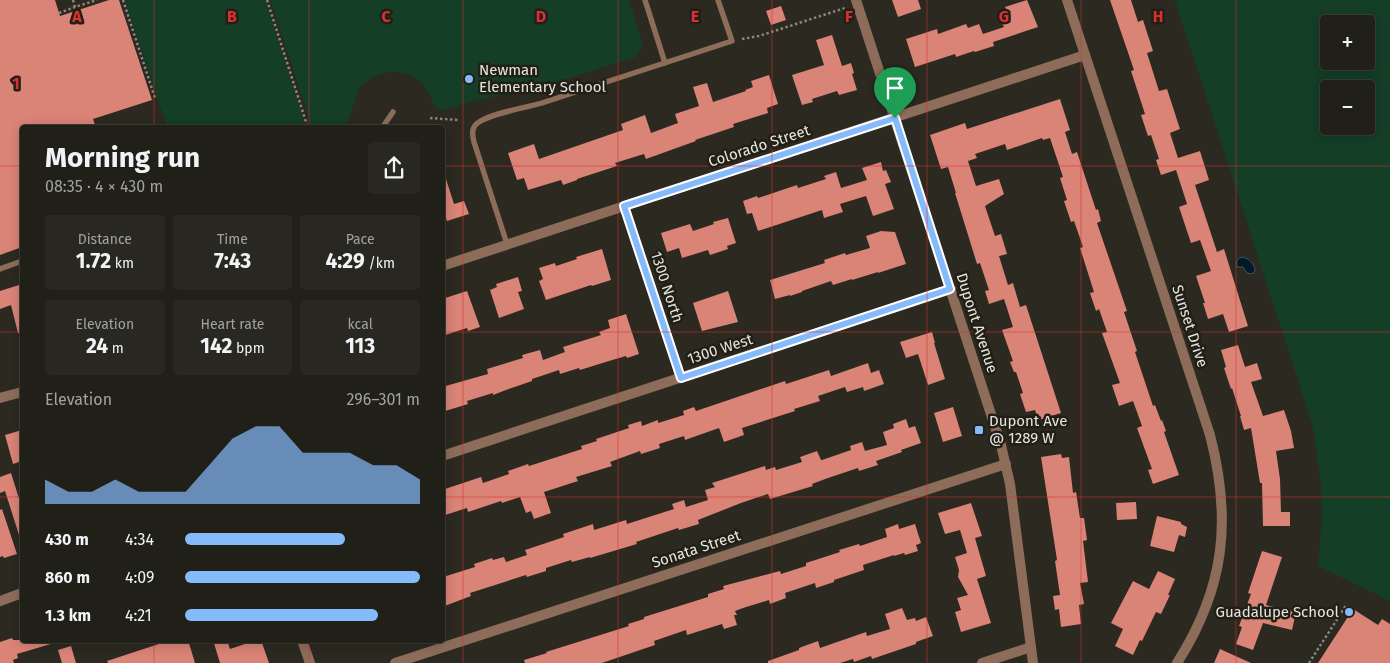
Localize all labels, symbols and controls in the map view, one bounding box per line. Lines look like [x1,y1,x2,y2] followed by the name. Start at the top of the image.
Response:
[71,7,82,26] text: A
[227,7,237,26] text: B
[381,7,391,26] text: C
[536,7,546,26] text: D
[691,7,699,26] text: E
[845,7,853,26] text: F
[999,7,1009,26] text: G
[1153,7,1163,26] text: H
[1320,15,1375,135] map controls
[1320,15,1375,70] button: +
[479,61,607,96] place label: Newman Elementary School
[874,67,916,118] pin
[463,73,475,85] marker: Newman Elementary School
[12,74,20,93] text: 1
[881,74,909,102] icon: arrive
[1320,80,1375,135] button: −
[706,121,813,171] street label: Colorado Street
[45,141,200,174] text: Morning run
[368,142,420,194] button: share
[45,177,163,196] text: 08:35 · 4 × 430 m
[78,231,132,248] text: Distance
[217,231,248,248] text: Time
[346,231,375,248] text: Pace
[76,248,111,274] text: 1.72
[214,248,251,274] text: 7:43
[325,248,365,274] text: 4:29
[647,249,687,325] street label: 1300 North
[111,255,134,272] text: km
[365,255,395,272] text: /km
[952,271,1002,375] street label: Dupont Avenue
[1168,283,1212,369] street label: Sunset Drive
[75,316,134,333] text: Elevation
[201,316,264,333] text: Heart rate
[348,316,373,333] text: kcal
[685,330,755,368] street label: 1300 West
[86,333,108,359] text: 24
[200,333,232,359] text: 142
[345,333,375,359] text: 113
[108,340,124,357] text: m
[232,340,265,357] text: bpm
[45,390,112,409] text: Elevation
[347,390,420,409] text: 296–301 m
[989,412,1067,447] place label: Dupont Ave @ 1289 W
[973,424,985,436] marker: Dupont Ave @ 1289 W
[649,526,743,572] street label: Sonata Street
[45,530,89,549] text: 430 m
[125,530,154,549] text: 4:34
[45,568,90,587] text: 860 m
[125,568,155,587] text: 4:09
[1215,603,1340,621] place label: Guadalupe School
[45,606,91,625] text: 1.3 km
[125,606,152,625] text: 4:21
[1343,606,1355,618] marker: Guadalupe School

